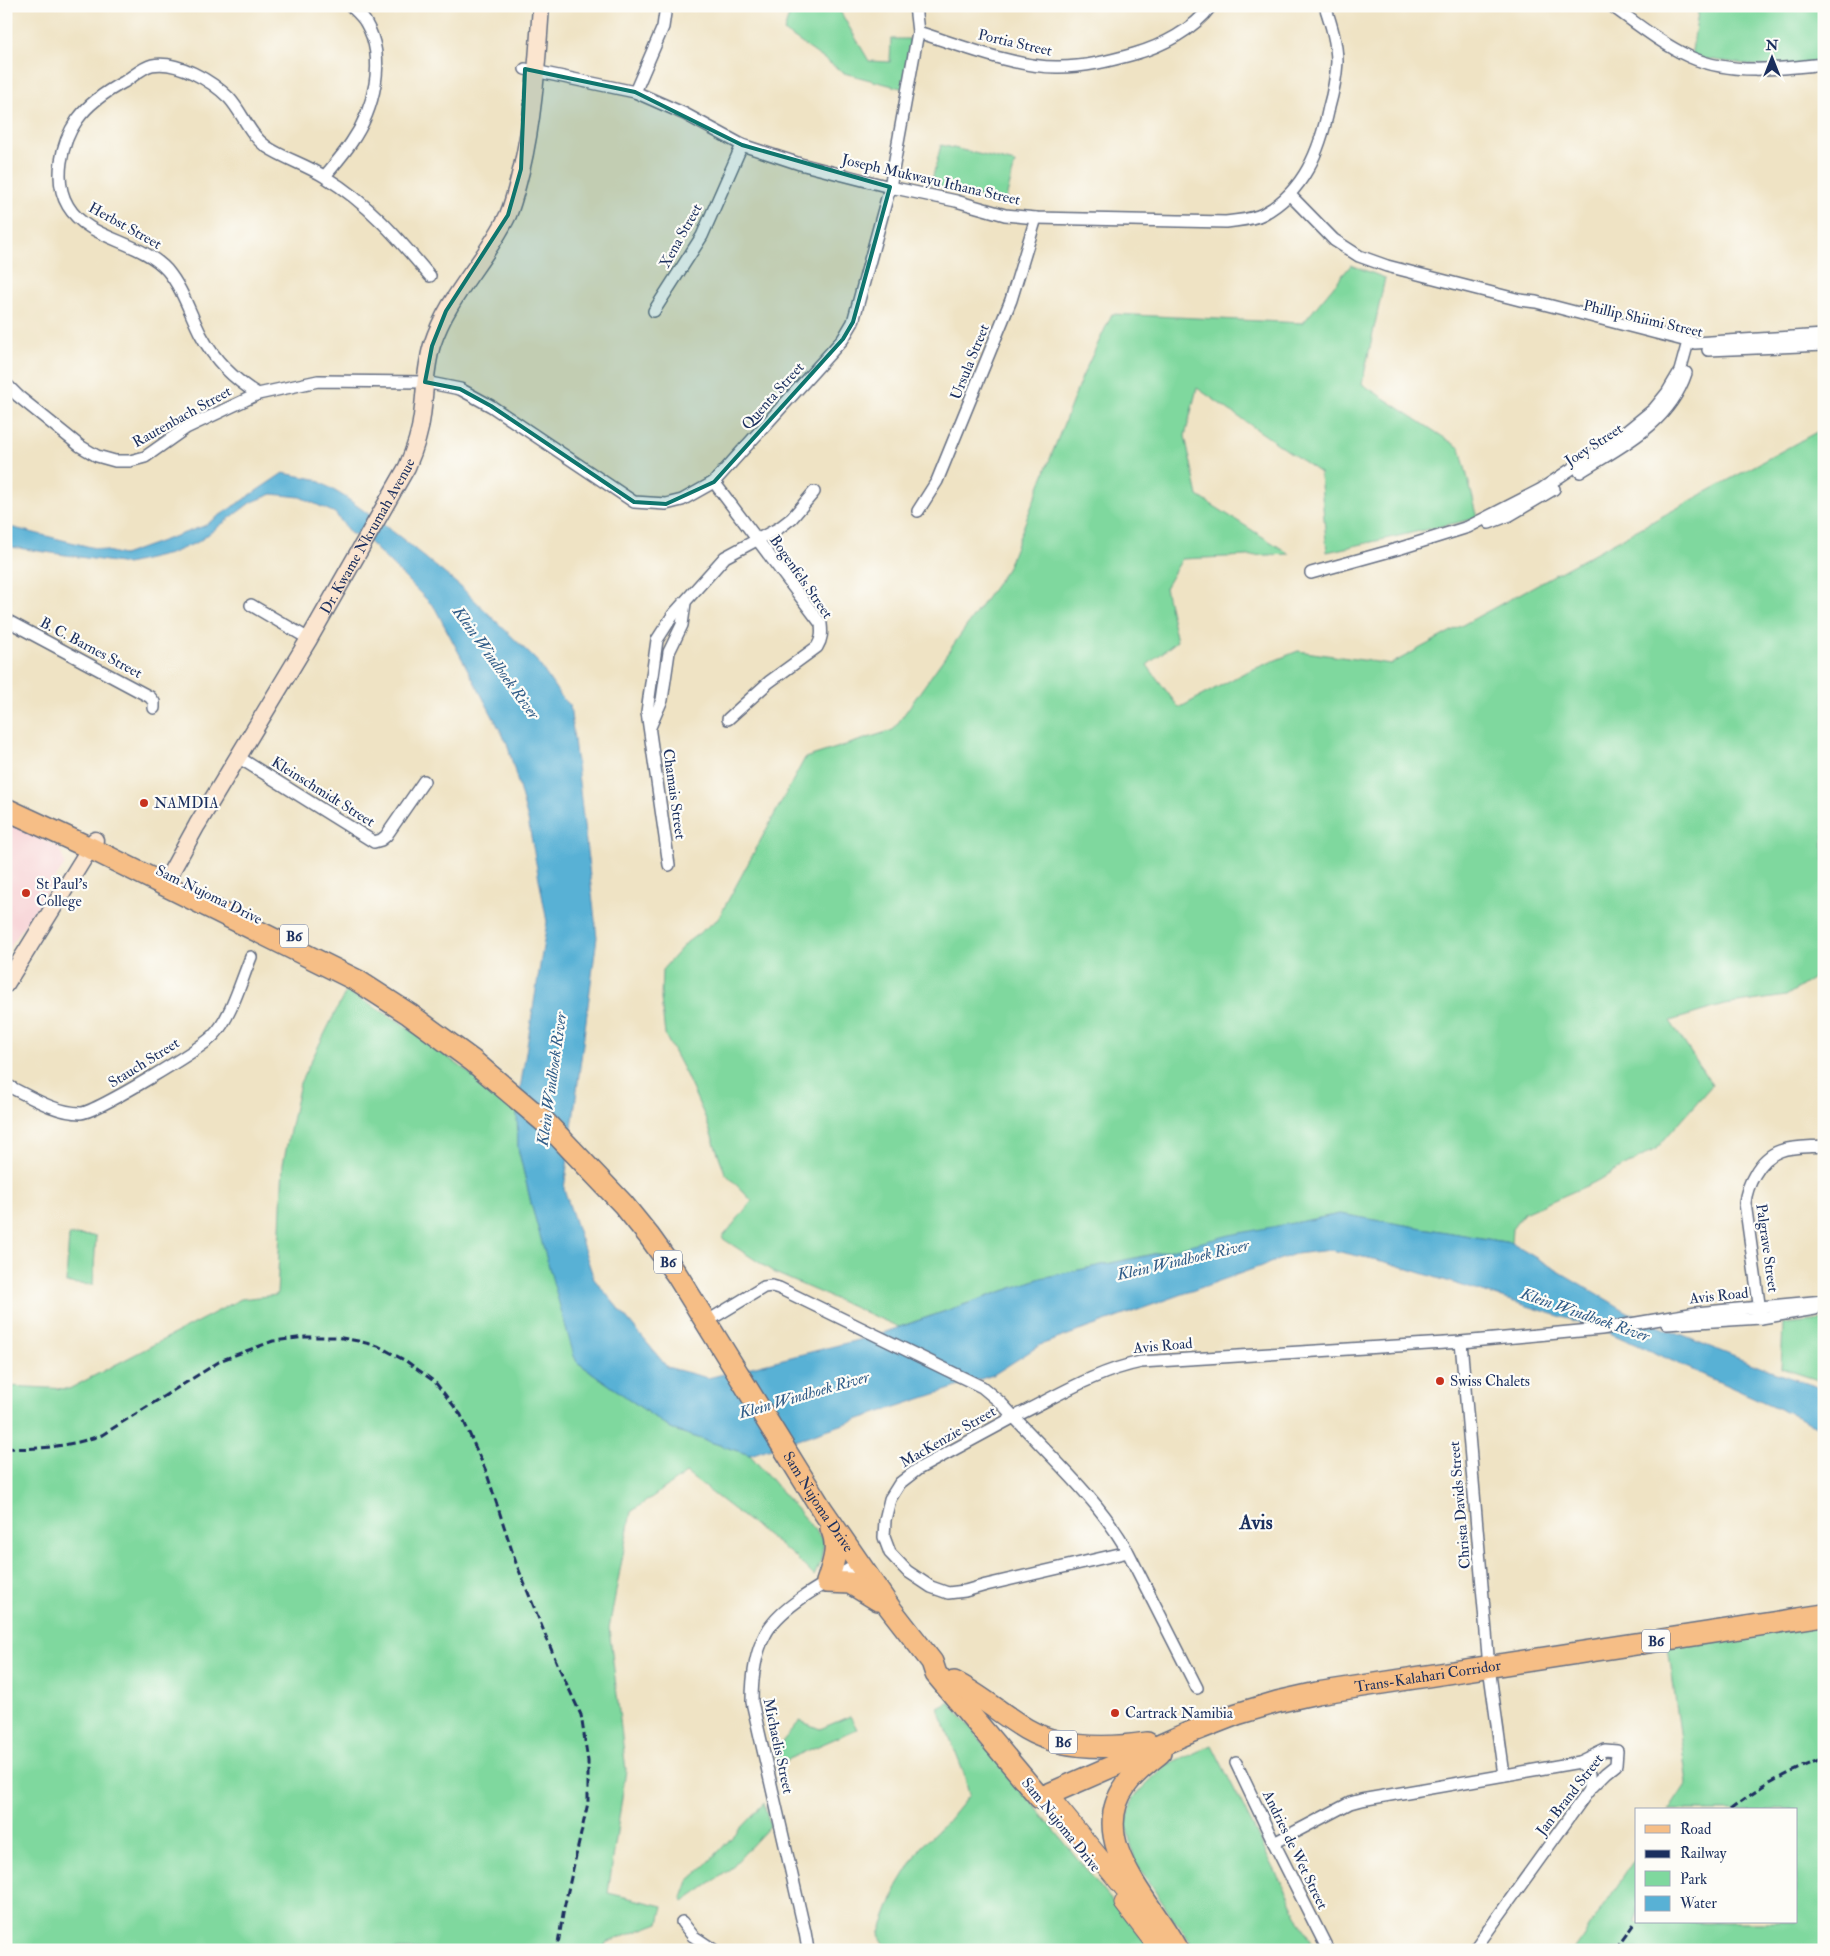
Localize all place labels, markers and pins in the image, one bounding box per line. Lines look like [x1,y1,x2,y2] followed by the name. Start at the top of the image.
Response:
[154,794,219,813] place label: NAMDIA
[138,797,150,809] marker: NAMDIA
[36,875,87,911] place label: St Paul's College
[20,887,32,899] marker: St Paul's College
[1450,1372,1530,1391] place label: Swiss Chalets
[1434,1375,1446,1387] marker: Swiss Chalets
[1125,1704,1234,1723] place label: Cartrack Namibia
[1109,1707,1121,1719] marker: Cartrack Namibia

